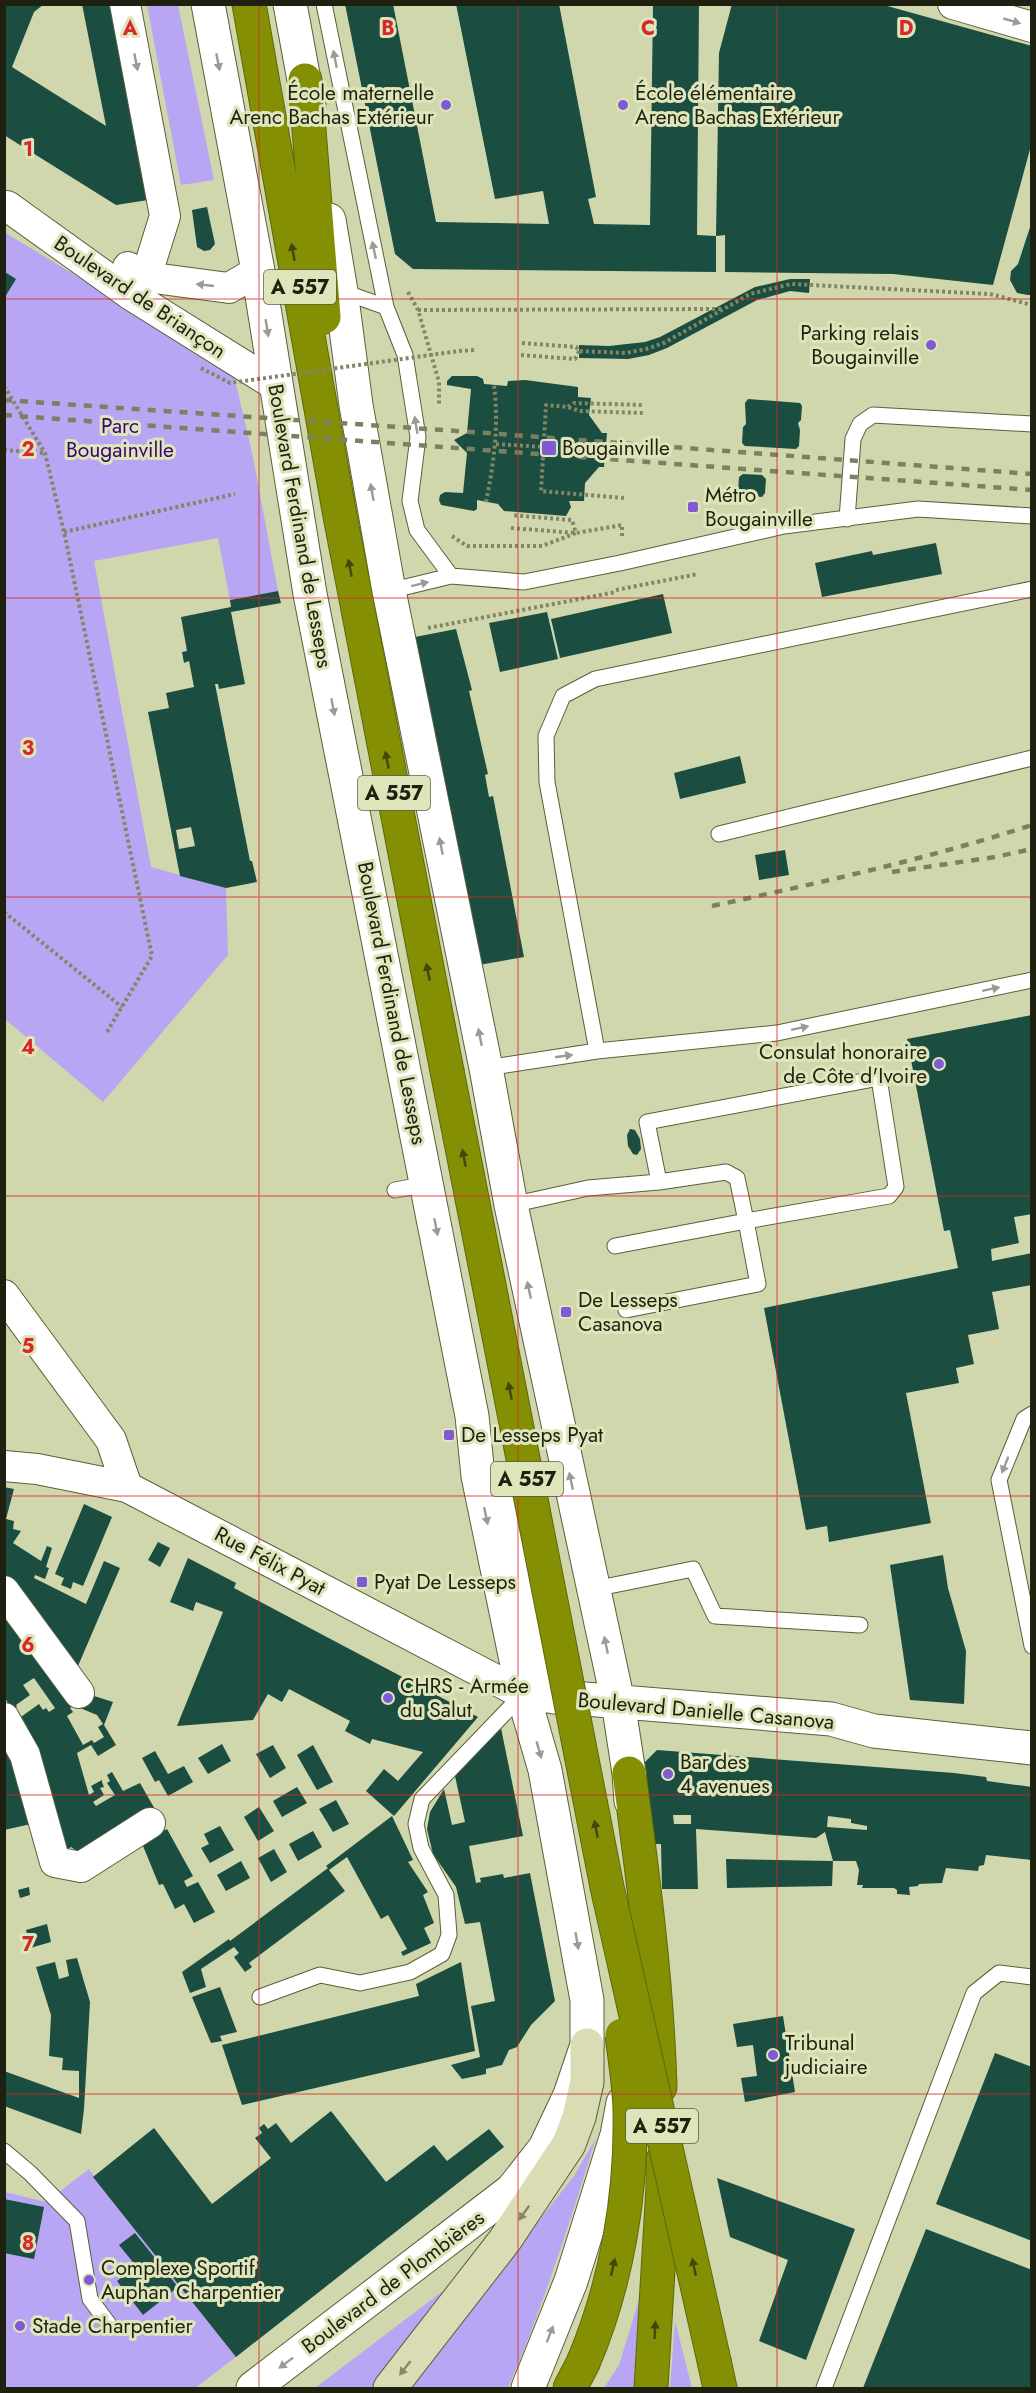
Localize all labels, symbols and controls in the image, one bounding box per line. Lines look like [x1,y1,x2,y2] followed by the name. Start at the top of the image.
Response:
[122,14,138,43] text: A
[381,14,395,43] text: B
[641,14,655,43] text: C
[899,14,913,43] text: D
[1004,17,1022,26] one-way arrow
[330,49,339,68] one-way arrow
[132,53,141,72] one-way arrow
[214,53,223,72] one-way arrow
[229,78,435,132] place label: École maternelle Arenc Bachas Extérieur
[635,78,840,132] place label: École élémentaire Arenc Bachas Extérieur
[439,98,453,112] marker: École maternelle Arenc Bachas Extérieur
[616,98,630,112] marker: École élémentaire Arenc Bachas Extérieur
[23,135,33,164] text: 1
[48,228,232,366] street label: Boulevard de Briançon
[369,240,378,259] one-way arrow
[288,242,297,261] one-way arrow
[264,270,336,304] road number: A 557
[195,280,214,290] one-way arrow
[800,318,919,372] place label: Parking relais Bougainville
[262,319,271,338] one-way arrow
[924,338,938,352] marker: Parking relais Bougainville
[260,382,340,670] street label: Boulevard Ferdinand de Lesseps
[66,411,174,465] park label: Parc Bougainville
[412,416,421,435] one-way arrow
[562,433,670,463] place label: Bougainville
[21,435,35,464] text: 2
[540,439,558,457] marker: Bougainville
[705,480,813,534] place label: Métro Bougainville
[367,483,376,502] one-way arrow
[686,500,700,514] marker: Métro Bougainville
[345,559,354,578] one-way arrow
[411,578,429,588] one-way arrow
[329,697,338,716] one-way arrow
[22,734,34,763] text: 3
[382,750,391,769] one-way arrow
[358,776,430,810] road number: A 557
[436,836,445,855] one-way arrow
[350,859,434,1147] street label: Boulevard Ferdinand de Lesseps
[423,962,432,981] one-way arrow
[981,984,1000,993] one-way arrow
[790,1023,809,1032] one-way arrow
[474,1028,484,1046] one-way arrow
[21,1033,35,1062] text: 4
[759,1037,927,1091] place label: Consulat honoraire de Côte d'Ivoire
[555,1052,574,1061] one-way arrow
[932,1057,946,1071] marker: Consulat honoraire de Côte d'Ivoire
[459,1149,468,1168] one-way arrow
[432,1218,441,1237] one-way arrow
[524,1281,534,1299] one-way arrow
[578,1285,678,1339] place label: De Lesseps Casanova
[559,1305,573,1319] marker: De Lesseps Casanova
[22,1332,35,1361] text: 5
[505,1381,514,1400] one-way arrow
[461,1420,603,1450] place label: De Lesseps Pyat
[442,1428,456,1442] marker: De Lesseps Pyat
[1000,1456,1009,1474] one-way arrow
[491,1462,563,1496] road number: A 557
[566,1471,576,1490] one-way arrow
[482,1506,491,1525] one-way arrow
[209,1519,331,1603] street label: Rue Félix Pyat
[374,1567,516,1597] place label: Pyat De Lesseps
[355,1575,369,1589] marker: Pyat De Lesseps
[21,1631,35,1660] text: 6
[601,1635,610,1654] one-way arrow
[400,1671,529,1725] place label: CHRS - Armée du Salut
[576,1685,836,1737] street label: Boulevard Danielle Casanova
[381,1691,395,1705] marker: CHRS - Armée du Salut
[535,1741,544,1759] one-way arrow
[680,1747,770,1801] place label: Bar des 4 avenues
[661,1767,675,1781] marker: Bar des 4 avenues
[591,1820,600,1839] one-way arrow
[22,1930,35,1959] text: 7
[573,1932,582,1951] one-way arrow
[783,2028,868,2082] place label: Tribunal judiciaire
[766,2048,780,2062] marker: Tribunal judiciaire
[626,2109,698,2143] road number: A 557
[295,2203,491,2361] street label: Boulevard de Plombières
[518,2205,530,2221] one-way arrow
[22,2229,34,2258] text: 8
[101,2253,282,2307] place label: Complexe Sportif Auphan Charpentier
[609,2258,619,2276] one-way arrow
[688,2258,698,2276] one-way arrow
[82,2273,96,2287] marker: Complexe Sportif Auphan Charpentier
[32,2311,194,2341] place label: Stade Charpentier
[13,2319,27,2333] marker: Stade Charpentier
[650,2321,659,2340] one-way arrow
[546,2325,555,2343] one-way arrow
[278,2357,294,2370] one-way arrow
[400,2361,412,2376] one-way arrow

